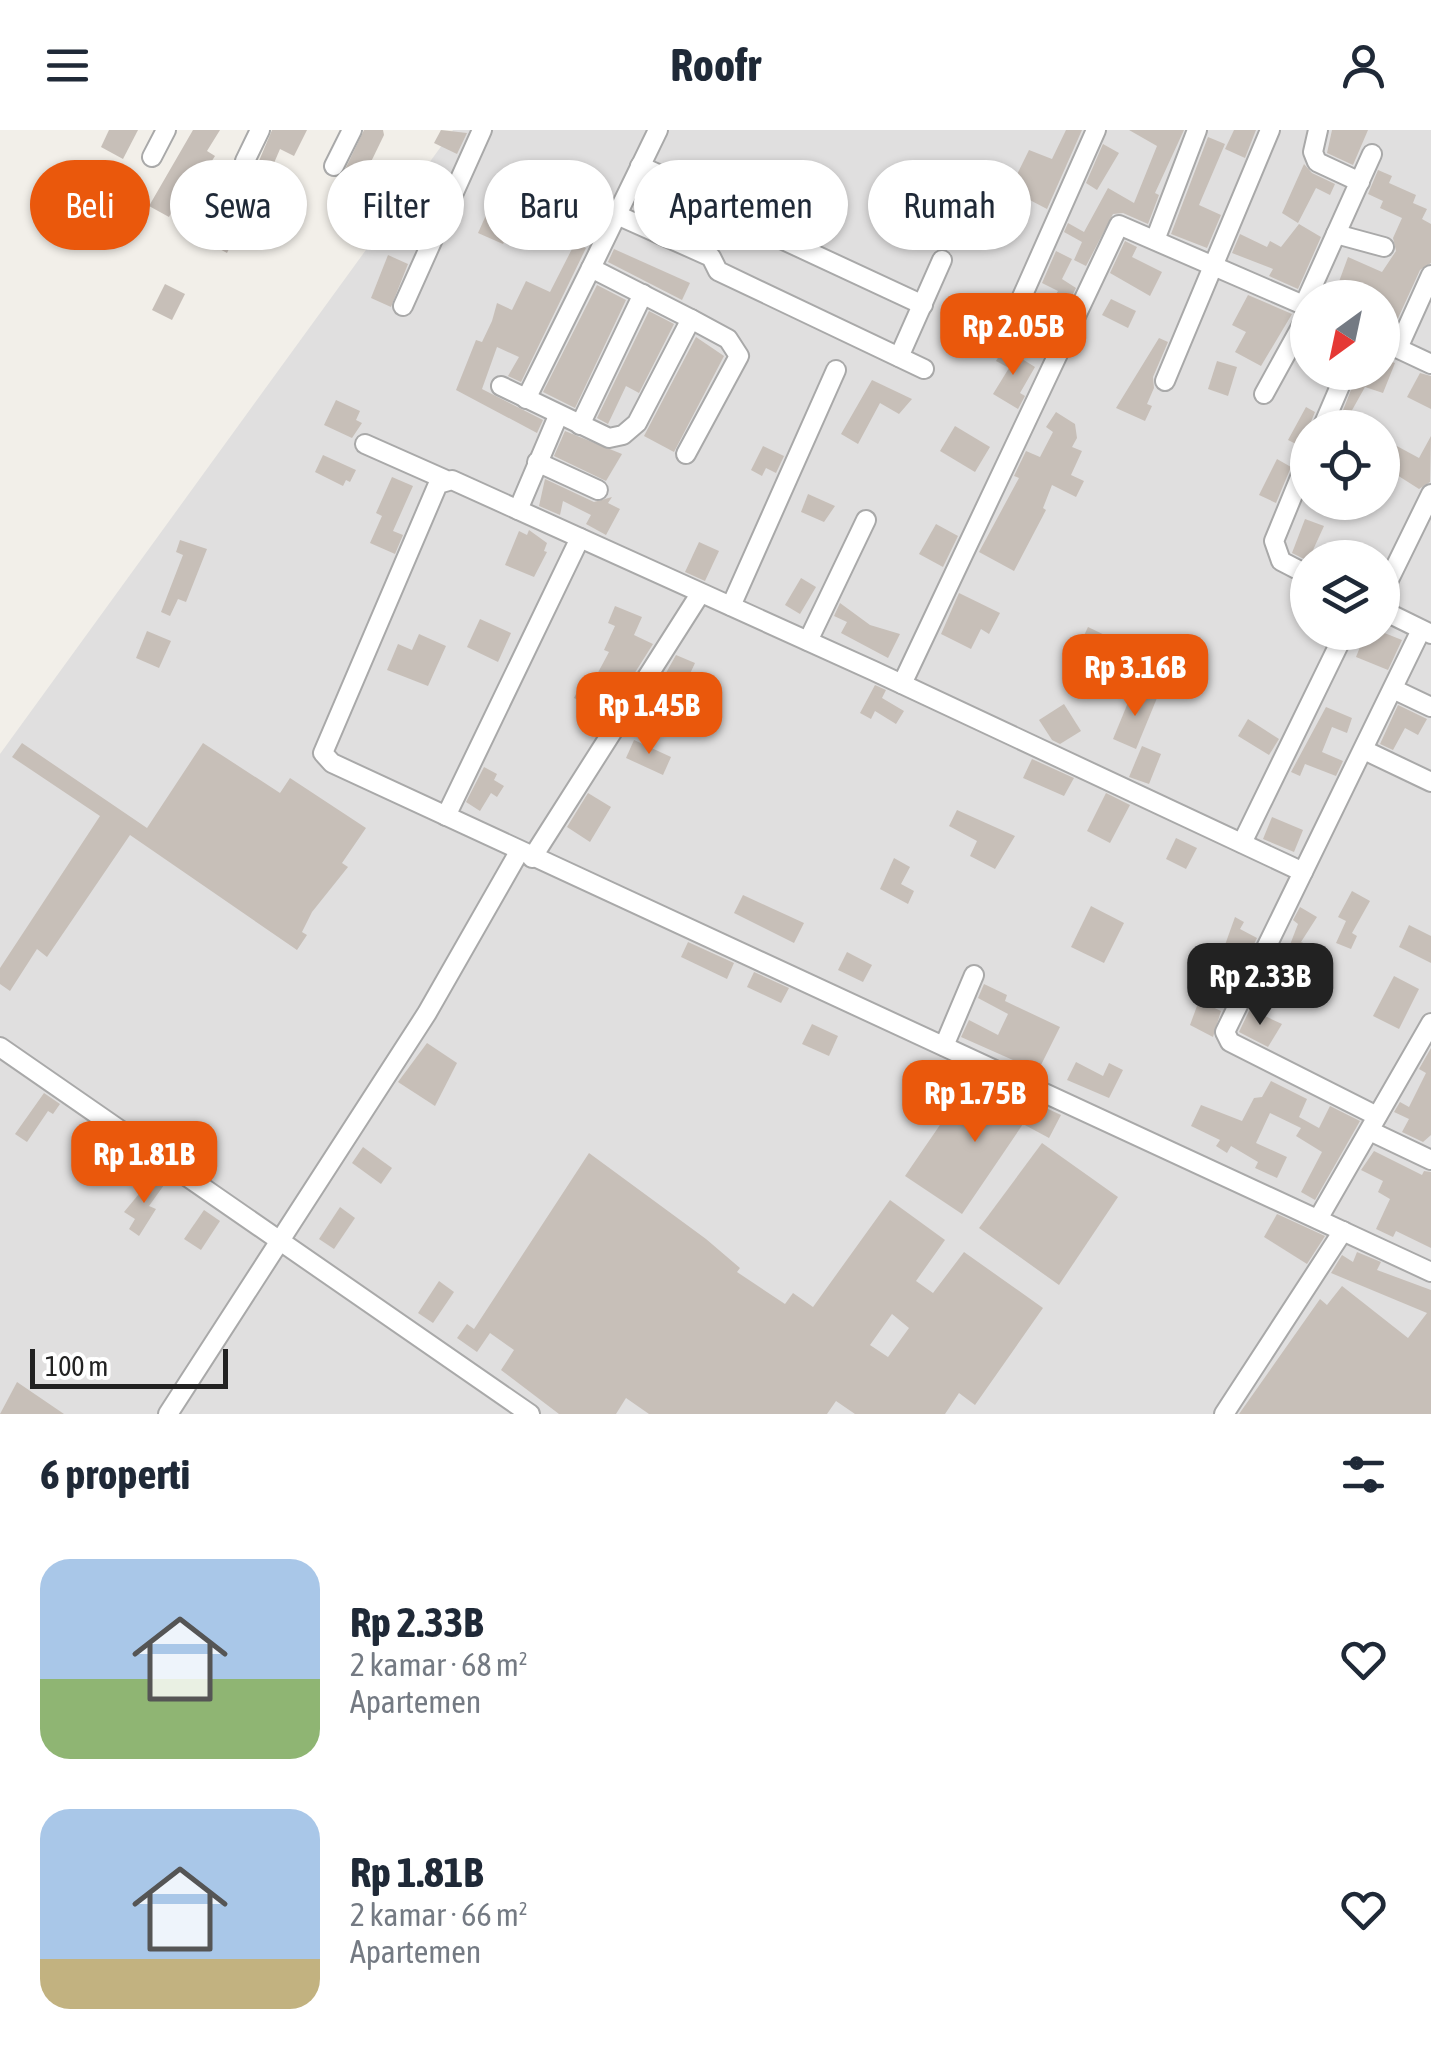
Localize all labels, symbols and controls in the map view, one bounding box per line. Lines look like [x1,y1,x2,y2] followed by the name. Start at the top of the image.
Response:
[40,38,95,93] icon: menu
[1336,38,1391,93] icon: person
[670,39,761,91] text: Roofr
[30,160,150,250] chip: Beli
[170,160,307,250] chip: Sewa
[327,160,464,250] chip: Filter
[484,160,614,250] chip: Baru
[634,160,848,250] chip: Apartemen
[868,160,1031,250] chip: Rumah
[1290,280,1400,390] north arrow
[1290,280,1400,650] map controls
[910,293,1116,378] pin: Rp 2.05B
[962,307,1064,344] text: Rp 2.05B
[1290,410,1400,520] button: locate
[1290,540,1400,650] button: layers
[1032,634,1238,719] pin: Rp 3.16B
[1084,648,1186,685] text: Rp 3.16B
[546,672,752,757] pin: Rp 1.45B
[598,686,700,723] text: Rp 1.45B
[1157,943,1363,1028] pin: Rp 2.33B
[1209,957,1311,994] text: Rp 2.33B
[872,1060,1078,1145] pin: Rp 1.75B
[924,1074,1026,1111] text: Rp 1.75B
[41,1121,247,1206] pin: Rp 1.81B
[93,1135,195,1172] text: Rp 1.81B
[30,1344,228,1388] scale bar
[45,1350,108,1382] text: 100 m
[1336,1447,1391,1502] icon: filters
[40,1450,190,1498] text: 6 properti
[350,1598,483,1646] text: Rp 2.33B
[120,1599,240,1719] icon: home
[1336,1632,1391,1687] icon: heart
[350,1646,528,1683] text: 2 kamar · 68 m²
[350,1683,481,1720] text: Apartemen
[350,1848,483,1896] text: Rp 1.81B
[120,1849,240,1969] icon: home
[1336,1882,1391,1937] icon: heart
[350,1896,528,1933] text: 2 kamar · 66 m²
[350,1933,481,1970] text: Apartemen

